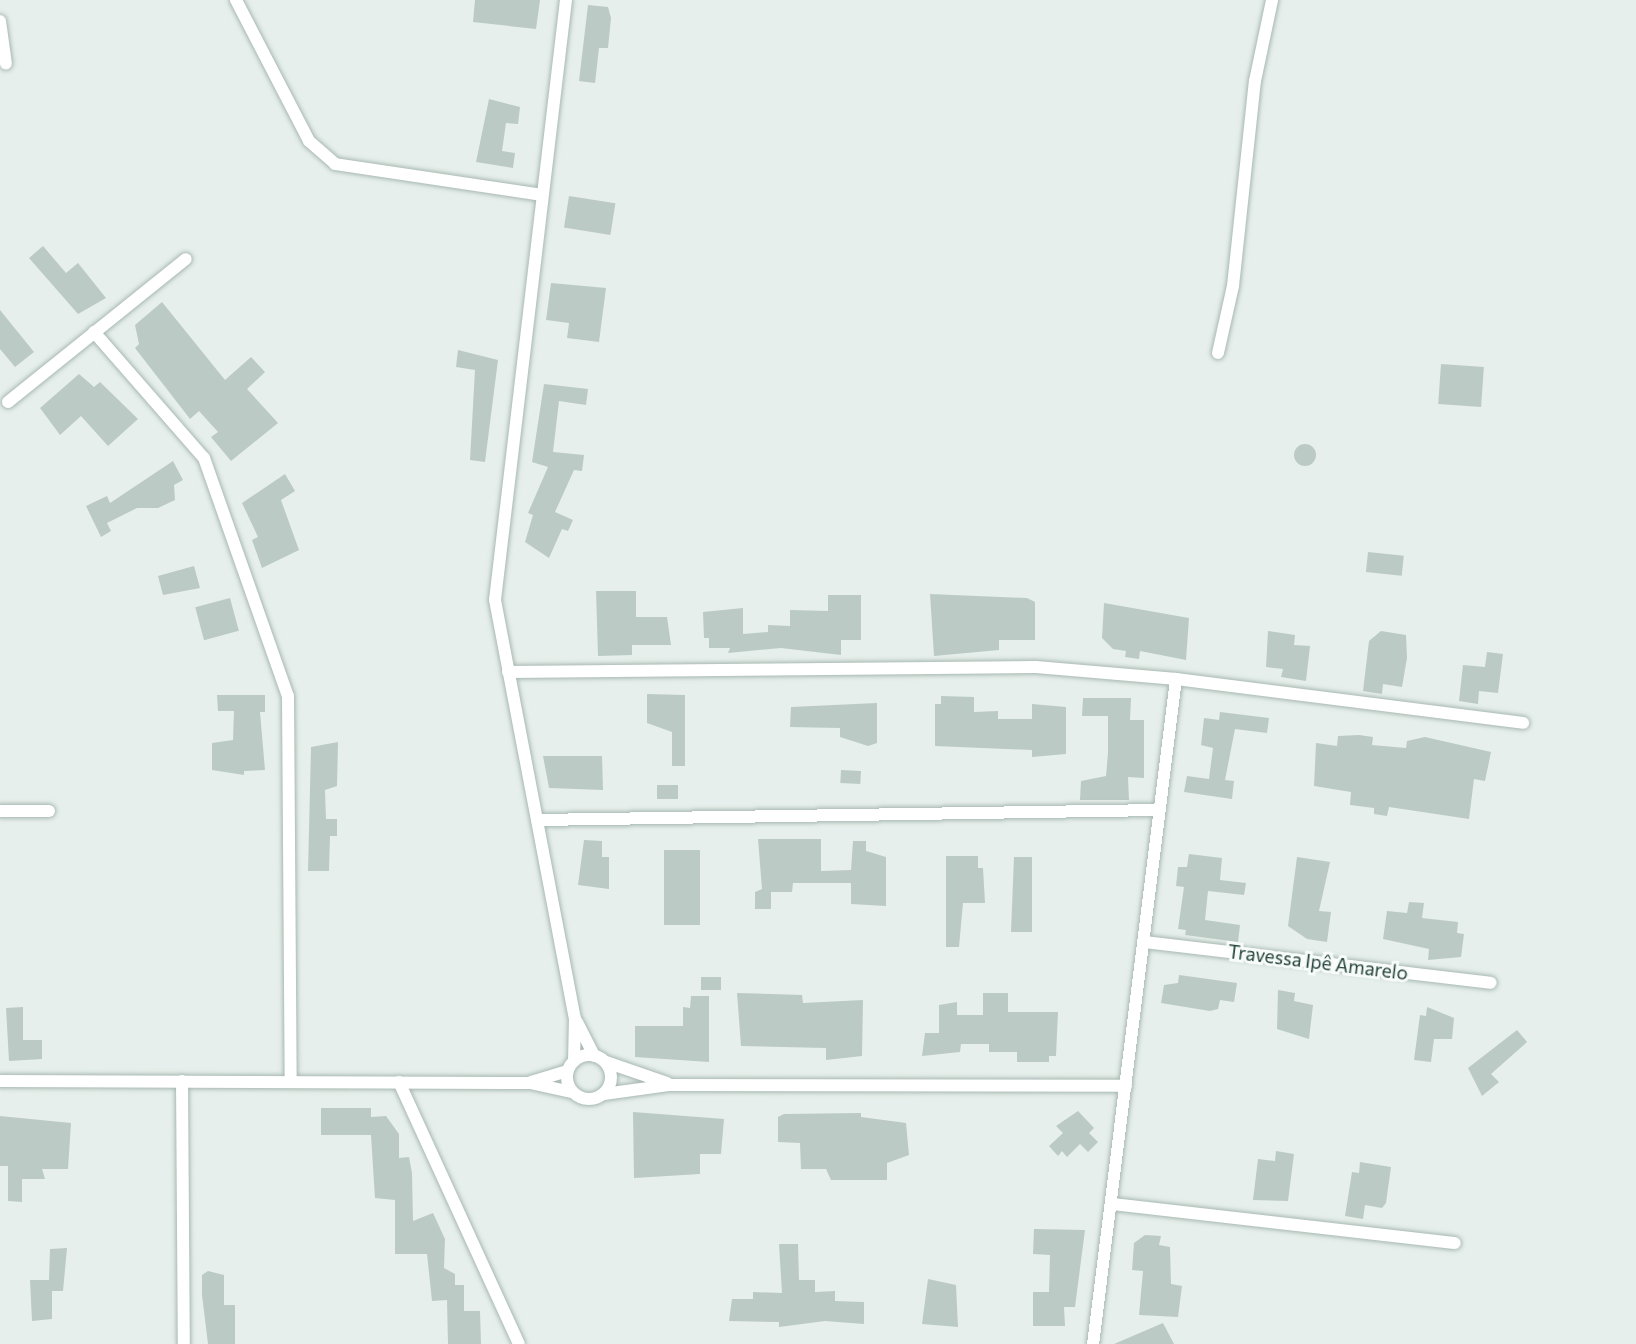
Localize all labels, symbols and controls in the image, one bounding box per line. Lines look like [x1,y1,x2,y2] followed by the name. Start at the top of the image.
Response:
[1227,940,1409,984] street label: Travessa Ipê Amarelo

